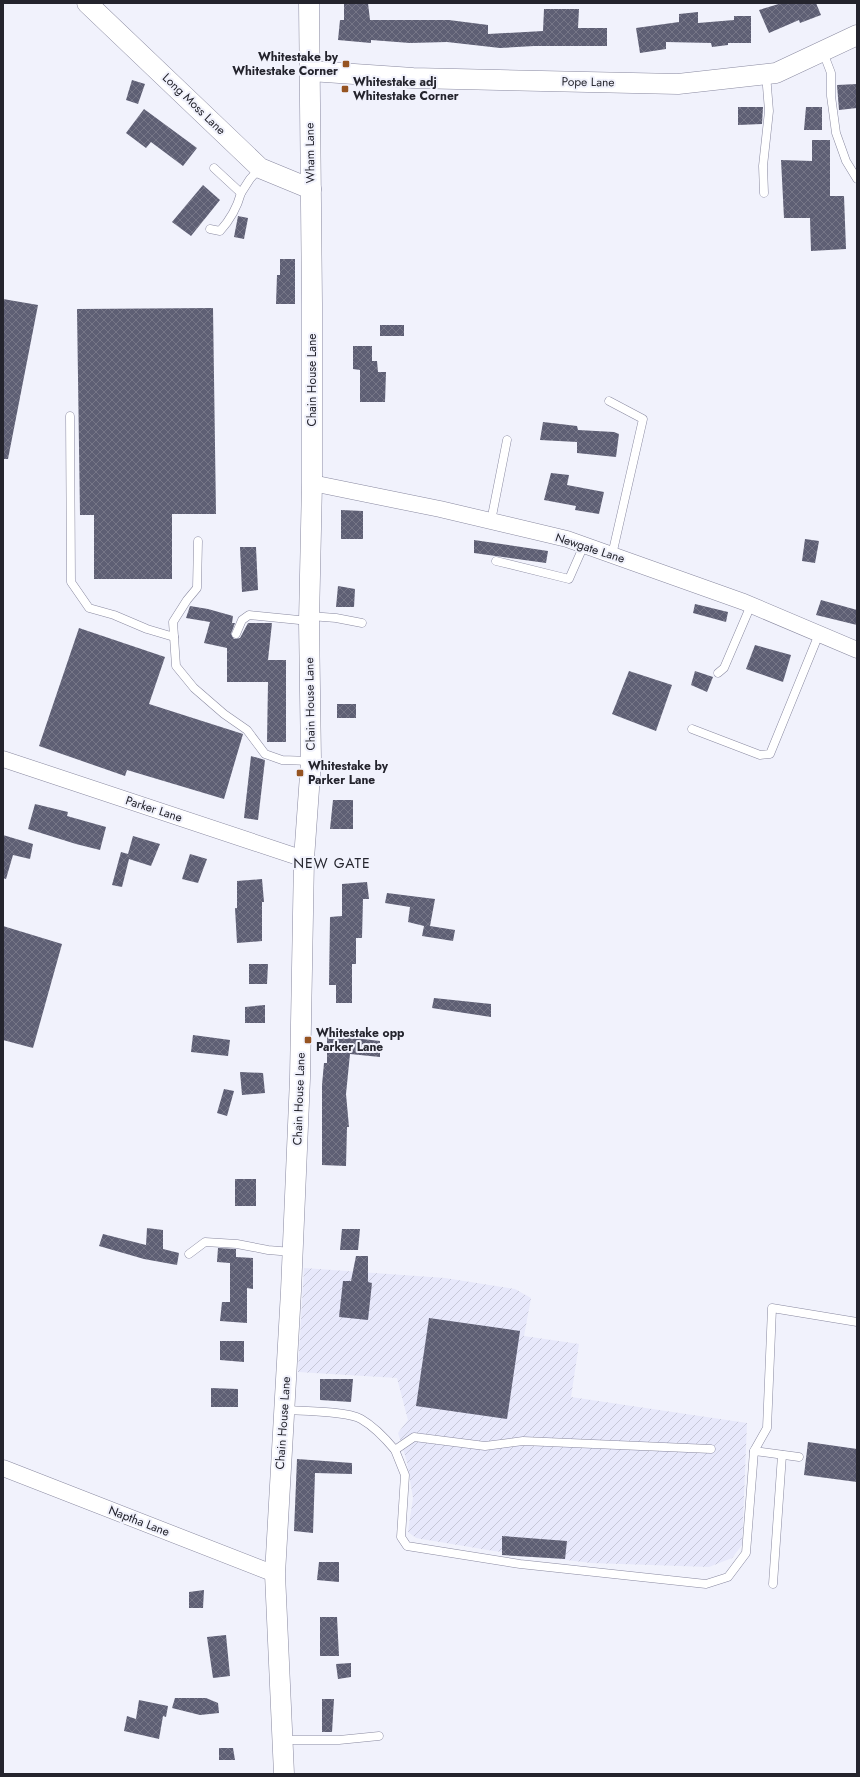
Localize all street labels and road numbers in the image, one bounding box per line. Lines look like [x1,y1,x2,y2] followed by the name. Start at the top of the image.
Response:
[158,69,230,139] street label: Long Moss Lane
[561,73,615,91] street label: Pope Lane
[300,123,320,183] street label: Wham Lane
[303,333,321,427] street label: Chain House Lane
[553,528,627,568] street label: Newgate Lane
[300,657,320,751] street label: Chain House Lane
[123,791,185,827] street label: Parker Lane
[288,1052,310,1146] street label: Chain House Lane
[271,1376,295,1470] street label: Chain House Lane
[106,1501,172,1541] street label: Naptha Lane

